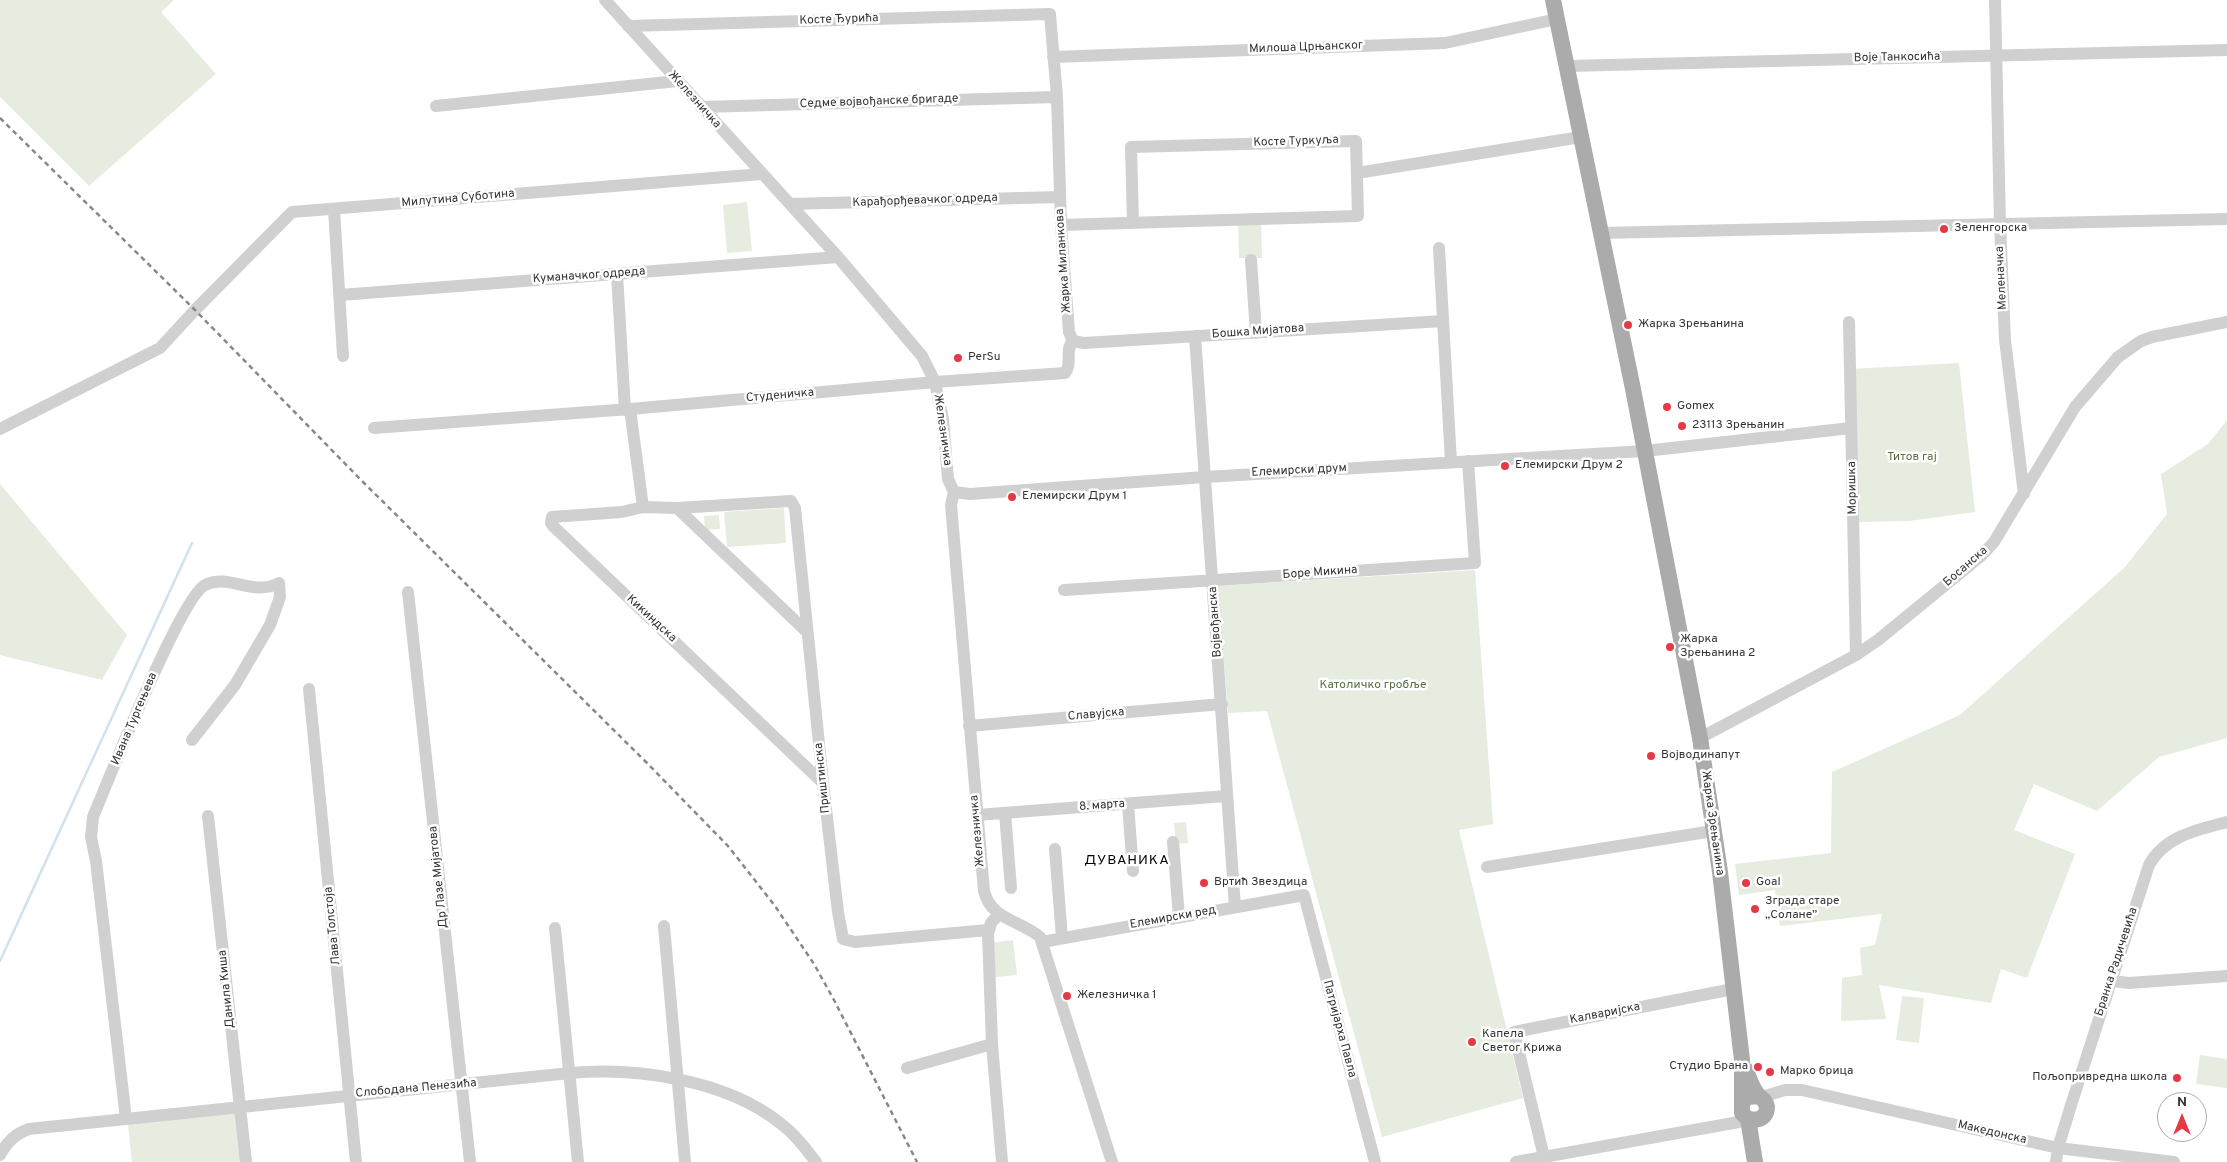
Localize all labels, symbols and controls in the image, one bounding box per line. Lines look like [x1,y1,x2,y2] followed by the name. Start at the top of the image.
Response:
[799,11,879,29] street label: Косте Ђурића
[1249,39,1363,57] street label: Милоша Црњанског
[1854,50,1940,66] street label: Воје Танкосића
[664,68,724,132] street label: Железничка
[799,92,959,112] street label: Седме војвођанске бригаде
[1253,133,1339,151] street label: Косте Туркуља
[401,187,515,211] street label: Милутина Суботина
[852,191,998,211] street label: Карађорђевачког одреда
[1053,208,1075,314] street label: Жарка Миланкова
[1954,222,2027,236] place label: Зеленгорска
[1938,223,1950,235] marker: Зеленгорска
[1993,246,2011,310] street label: Меленачка
[532,265,646,287] street label: Куманачког одреда
[1638,318,1744,332] place label: Жарка Зрењанина
[1622,319,1634,331] marker: Жарка Зрењанина
[1211,322,1305,342] street label: Бошка Мијатова
[968,351,1001,365] place label: PerSu
[952,352,964,364] marker: PerSu
[745,386,815,406] street label: Студеничка
[930,393,954,467] street label: Железничка
[1677,400,1715,414] place label: Gomex
[1661,401,1673,413] marker: Gomex
[1692,419,1784,433] place label: 23113 Зрењанин
[1676,420,1688,432] marker: 23113 Зрењанин
[1887,451,1937,465] park label: Титов гај
[1515,459,1623,473] place label: Елемирски Друм 2
[1499,460,1511,472] marker: Елемирски Друм 2
[1251,461,1347,481] street label: Елемирски друм
[1845,461,1861,515] street label: Моришка
[1022,490,1127,504] place label: Елемирски Друм 1
[1006,491,1018,503] marker: Елемирски Друм 1
[1941,544,1991,590] street label: Босанска
[1282,563,1358,583] street label: Боре Микина
[1206,586,1226,658] street label: Војвођанска
[623,592,679,646] street label: Кикиндска
[1680,633,1755,661] place label: Жарка Зрењанина 2
[1664,641,1676,653] marker: Жарка Зрењанина 2
[109,671,161,767] street label: Ивана Тургењева
[1320,679,1426,693] park label: Католичко гробље
[1067,705,1125,725] street label: Славујска
[812,742,834,814] street label: Приштинска
[1661,749,1740,763] place label: Војводинапут
[1645,750,1657,762] marker: Војводинапут
[1698,770,1726,876] street label: Жарка Зрењанина
[968,794,988,868] street label: Железничка
[1079,797,1125,815] street label: 8. марта
[426,825,452,929] street label: Др Лазе Мијатова
[1083,853,1171,869] district label: ДУВАНИКА
[1214,876,1307,890] place label: Вртић Звездица
[1756,876,1781,890] place label: Goal
[1198,877,1210,889] marker: Вртић Звездица
[1740,877,1752,889] marker: Goal
[322,886,344,966] street label: Лава Толстоја
[1765,895,1839,923] place label: Зграда старе „Солане”
[1129,903,1217,933] street label: Елемирски ред
[1749,903,1761,915] marker: Зграда старе „Солане”
[2093,906,2141,1018] street label: Бранка Радичевића
[216,949,238,1029] street label: Данила Киша
[1319,979,1359,1079] street label: Патријарха Павла
[1077,989,1157,1003] place label: Железничка 1
[1061,990,1073,1002] marker: Железничка 1
[1569,1000,1641,1028] street label: Калваријска
[1482,1028,1562,1056] place label: Капела Светог Крижа
[1466,1036,1478,1048] marker: Капела Светог Крижа
[1669,1060,1748,1074] place label: Студио Брана
[1752,1061,1764,1073] marker: Студио Брана
[1780,1065,1853,1079] place label: Марко брица
[1764,1066,1776,1078] marker: Марко брица
[2032,1071,2167,1085] place label: Пољопривредна школа
[2171,1072,2183,1084] marker: Пољопривредна школа
[355,1077,477,1101] street label: Слободана Пенезића
[2157,1092,2207,1142] north arrow
[2177,1094,2187,1111] text: N
[1956,1118,2028,1148] street label: Македонска

